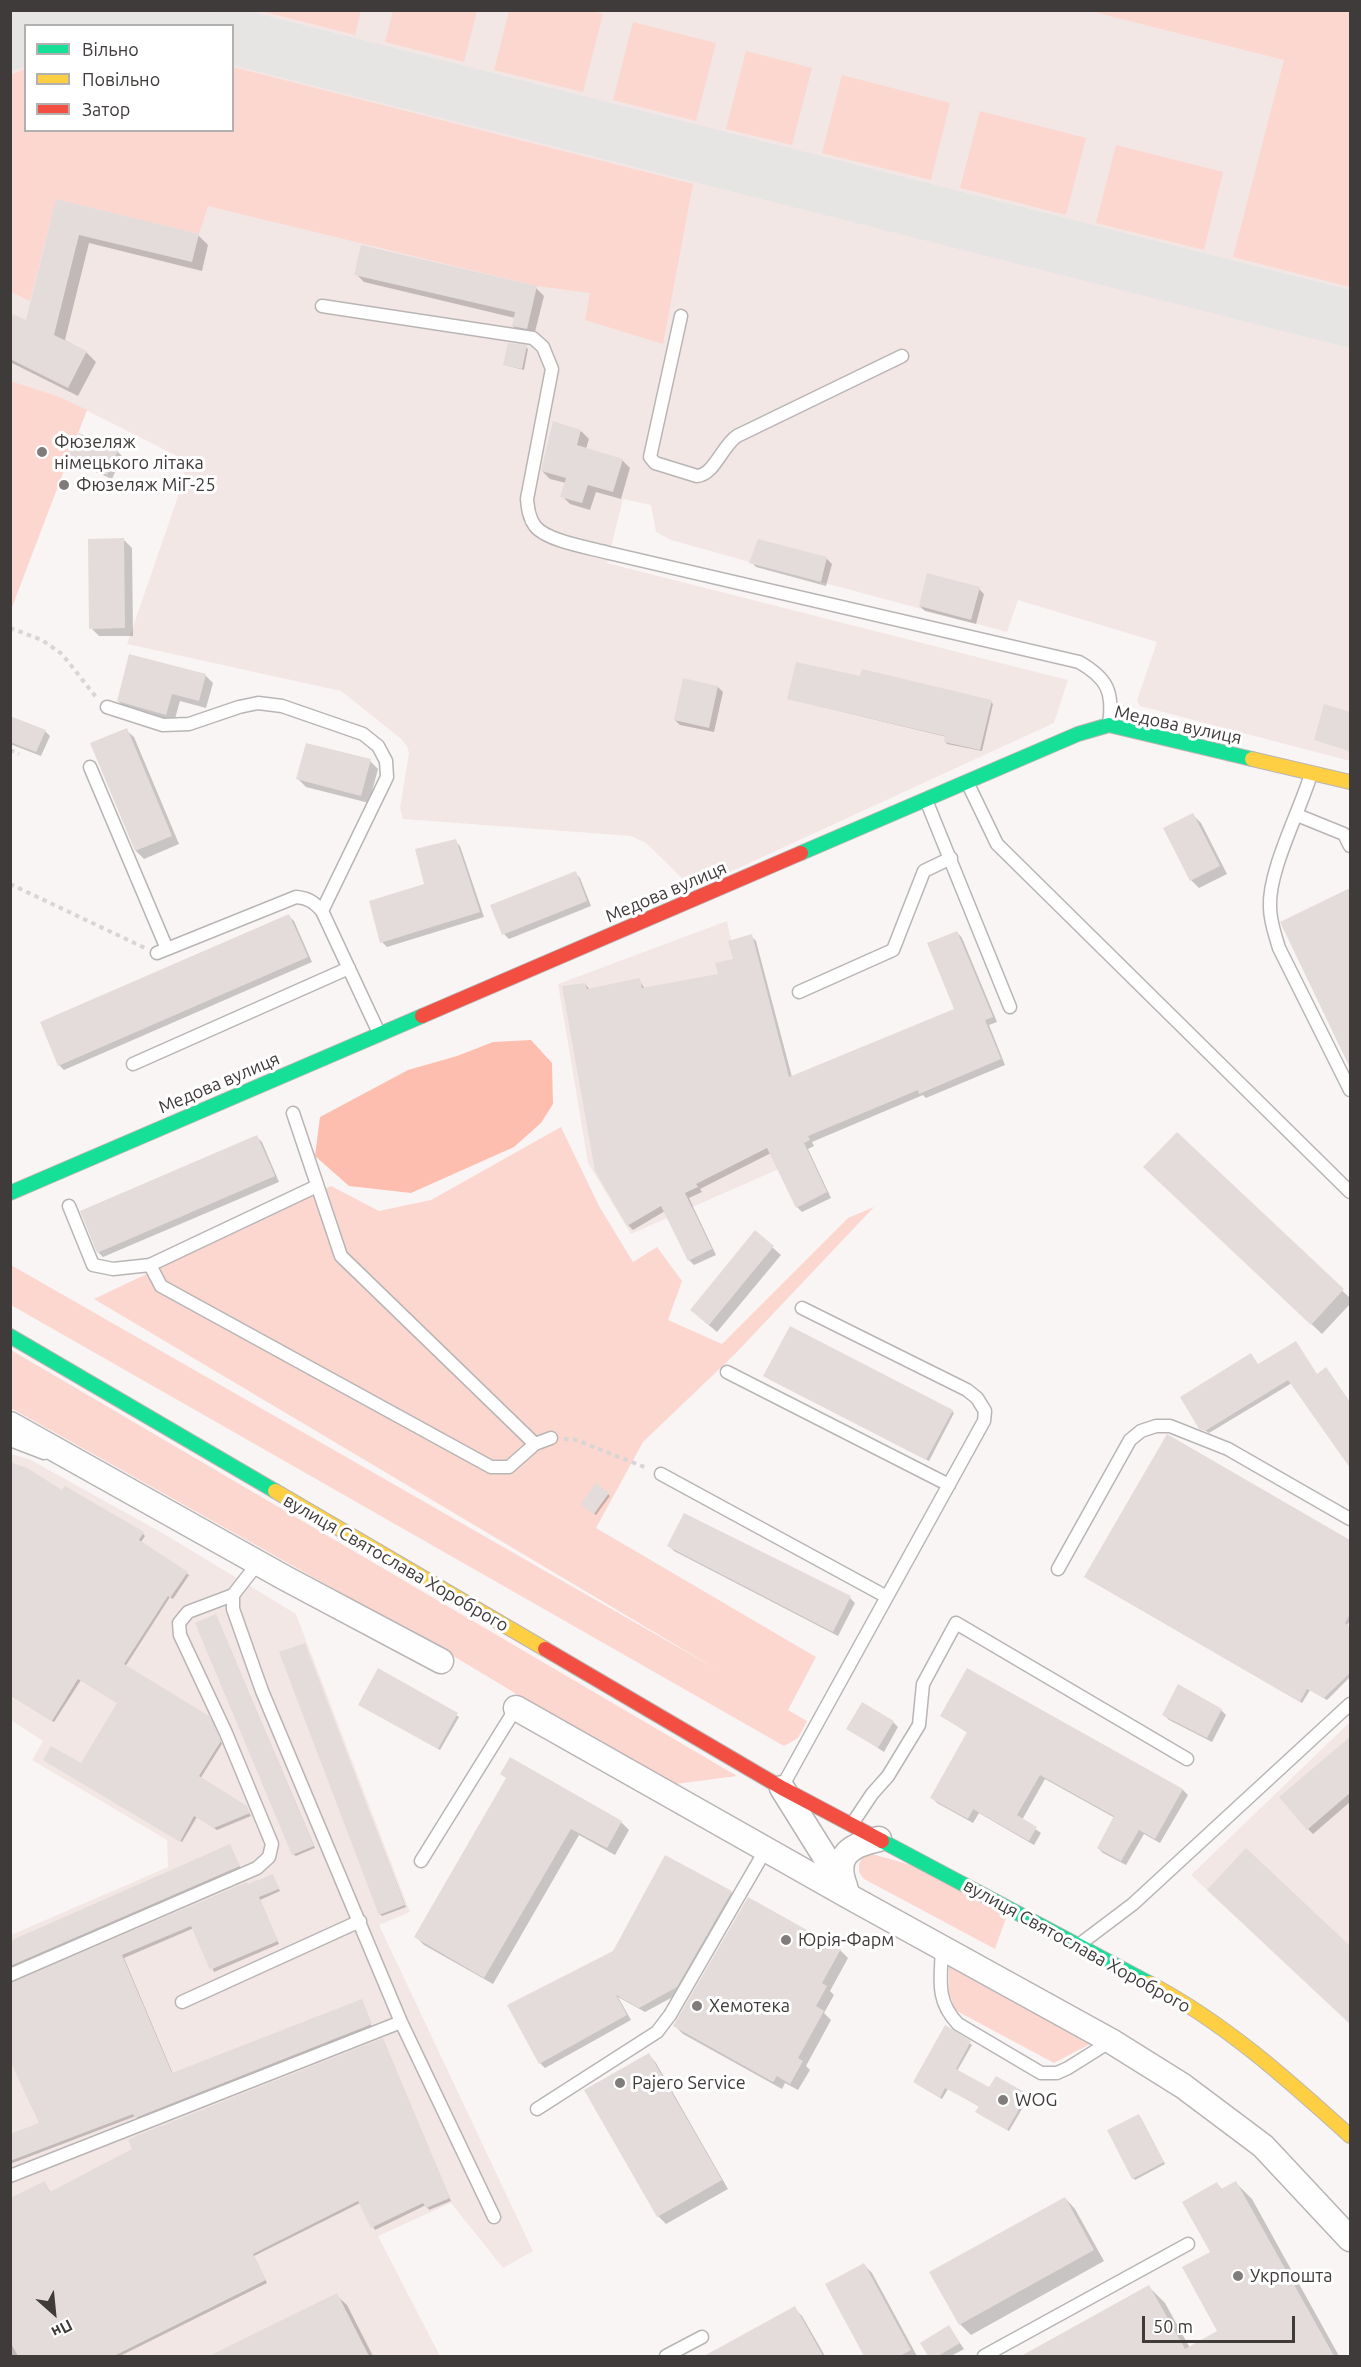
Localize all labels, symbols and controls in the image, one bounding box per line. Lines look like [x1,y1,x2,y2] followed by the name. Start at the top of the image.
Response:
[24,24,234,132] legend
[82,39,139,59] text: Вільно
[82,69,160,89] text: Повільно
[82,99,130,119] text: Затор
[54,431,204,474] place label: Фюзеляж німецького літака
[35,445,49,459] marker: Фюзеляж німецького літака
[76,474,216,496] place label: Фюзеляж МіГ-25
[57,478,71,492] marker: Фюзеляж МіГ-25
[1112,701,1244,749] street label: Медова вулиця
[602,857,730,927] street label: Медова вулиця
[155,1048,283,1118] street label: Медова вулиця
[280,1490,512,1636] street label: вулиця Святослава Хороброго
[960,1874,1194,2018] street label: вулиця Святослава Хороброго
[798,1929,894,1951] place label: Юрія-Фарм
[779,1933,793,1947] marker: Юрія-Фарм
[709,1995,790,2017] place label: Хемотека
[690,1999,704,2013] marker: Хемотека
[632,2072,746,2094] place label: Pajero Service
[613,2076,627,2090] marker: Pajero Service
[1015,2089,1058,2111] place label: WOG
[996,2093,1010,2107] marker: WOG
[1250,2265,1332,2287] place label: Укрпошта
[1231,2269,1245,2283] marker: Укрпошта
[24,2283,84,2343] north arrow
[1145,2304,1298,2342] scale bar
[49,2316,76,2342] text: Пн
[1153,2316,1193,2336] text: 50 m

